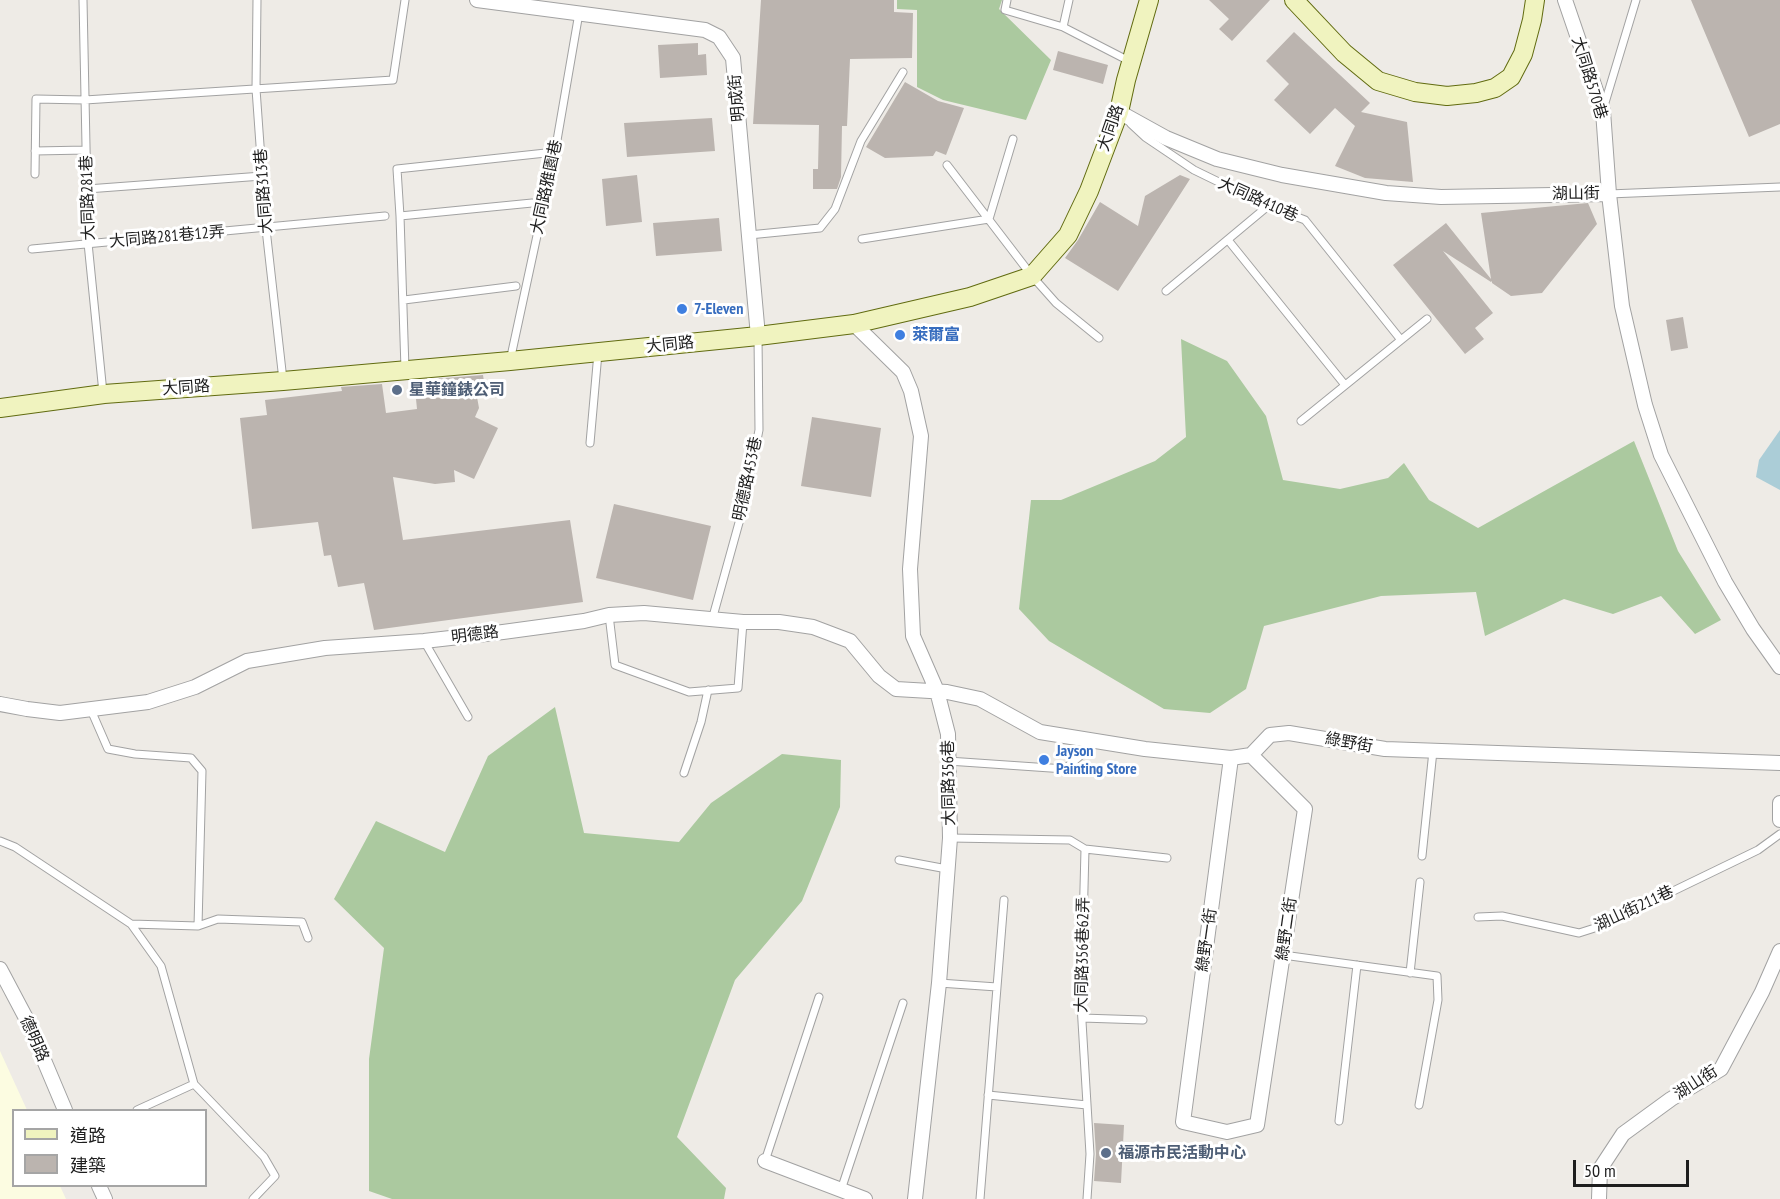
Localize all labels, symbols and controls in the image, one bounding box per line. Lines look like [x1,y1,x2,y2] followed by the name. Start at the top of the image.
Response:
[1567,34,1611,122] street label: 大同路570巷
[725,73,749,123] street label: 明成街
[1094,102,1128,154] street label: 大同路
[528,138,566,236] street label: 大同路雅園巷
[251,148,277,234] street label: 大同路313巷
[77,155,99,241] street label: 大同路281巷
[1215,174,1301,226] street label: 大同路410巷
[1552,184,1600,204] street label: 湖山街
[108,222,226,252] street label: 大同路281巷12弄
[694,299,743,319] place label: 7-Eleven
[675,302,689,316] marker: 7-Eleven
[912,325,960,345] place label: 萊爾富
[893,328,907,342] marker: 萊爾富
[645,333,695,357] street label: 大同路
[161,377,211,399] street label: 大同路
[409,380,505,400] place label: 星華鐘錶公司
[390,383,404,397] marker: 星華鐘錶公司
[730,435,766,523] street label: 明德路453巷
[450,623,500,647] street label: 明德路
[1324,729,1374,757] street label: 綠野街
[939,740,959,826] street label: 大同路356巷
[1056,741,1137,779] place label: Jayson Painting Store
[1037,753,1051,767] marker: Jayson Painting Store
[1591,882,1677,936] street label: 湖山街211巷
[1273,896,1301,962] street label: 綠野二街
[1072,897,1094,1013] street label: 大同路356巷62弄
[1193,907,1221,973] street label: 綠野一街
[15,1013,53,1065] street label: 德明路
[1671,1062,1721,1104] street label: 湖山街
[12,1109,207,1187] legend
[70,1124,106,1147] text: 道路
[1118,1143,1246,1163] place label: 福源市民活動中心
[1099,1146,1113,1160] marker: 福源市民活動中心
[1576,1148,1692,1186] scale bar
[70,1154,106,1177] text: 建築
[1584,1159,1616,1182] text: 50 m

